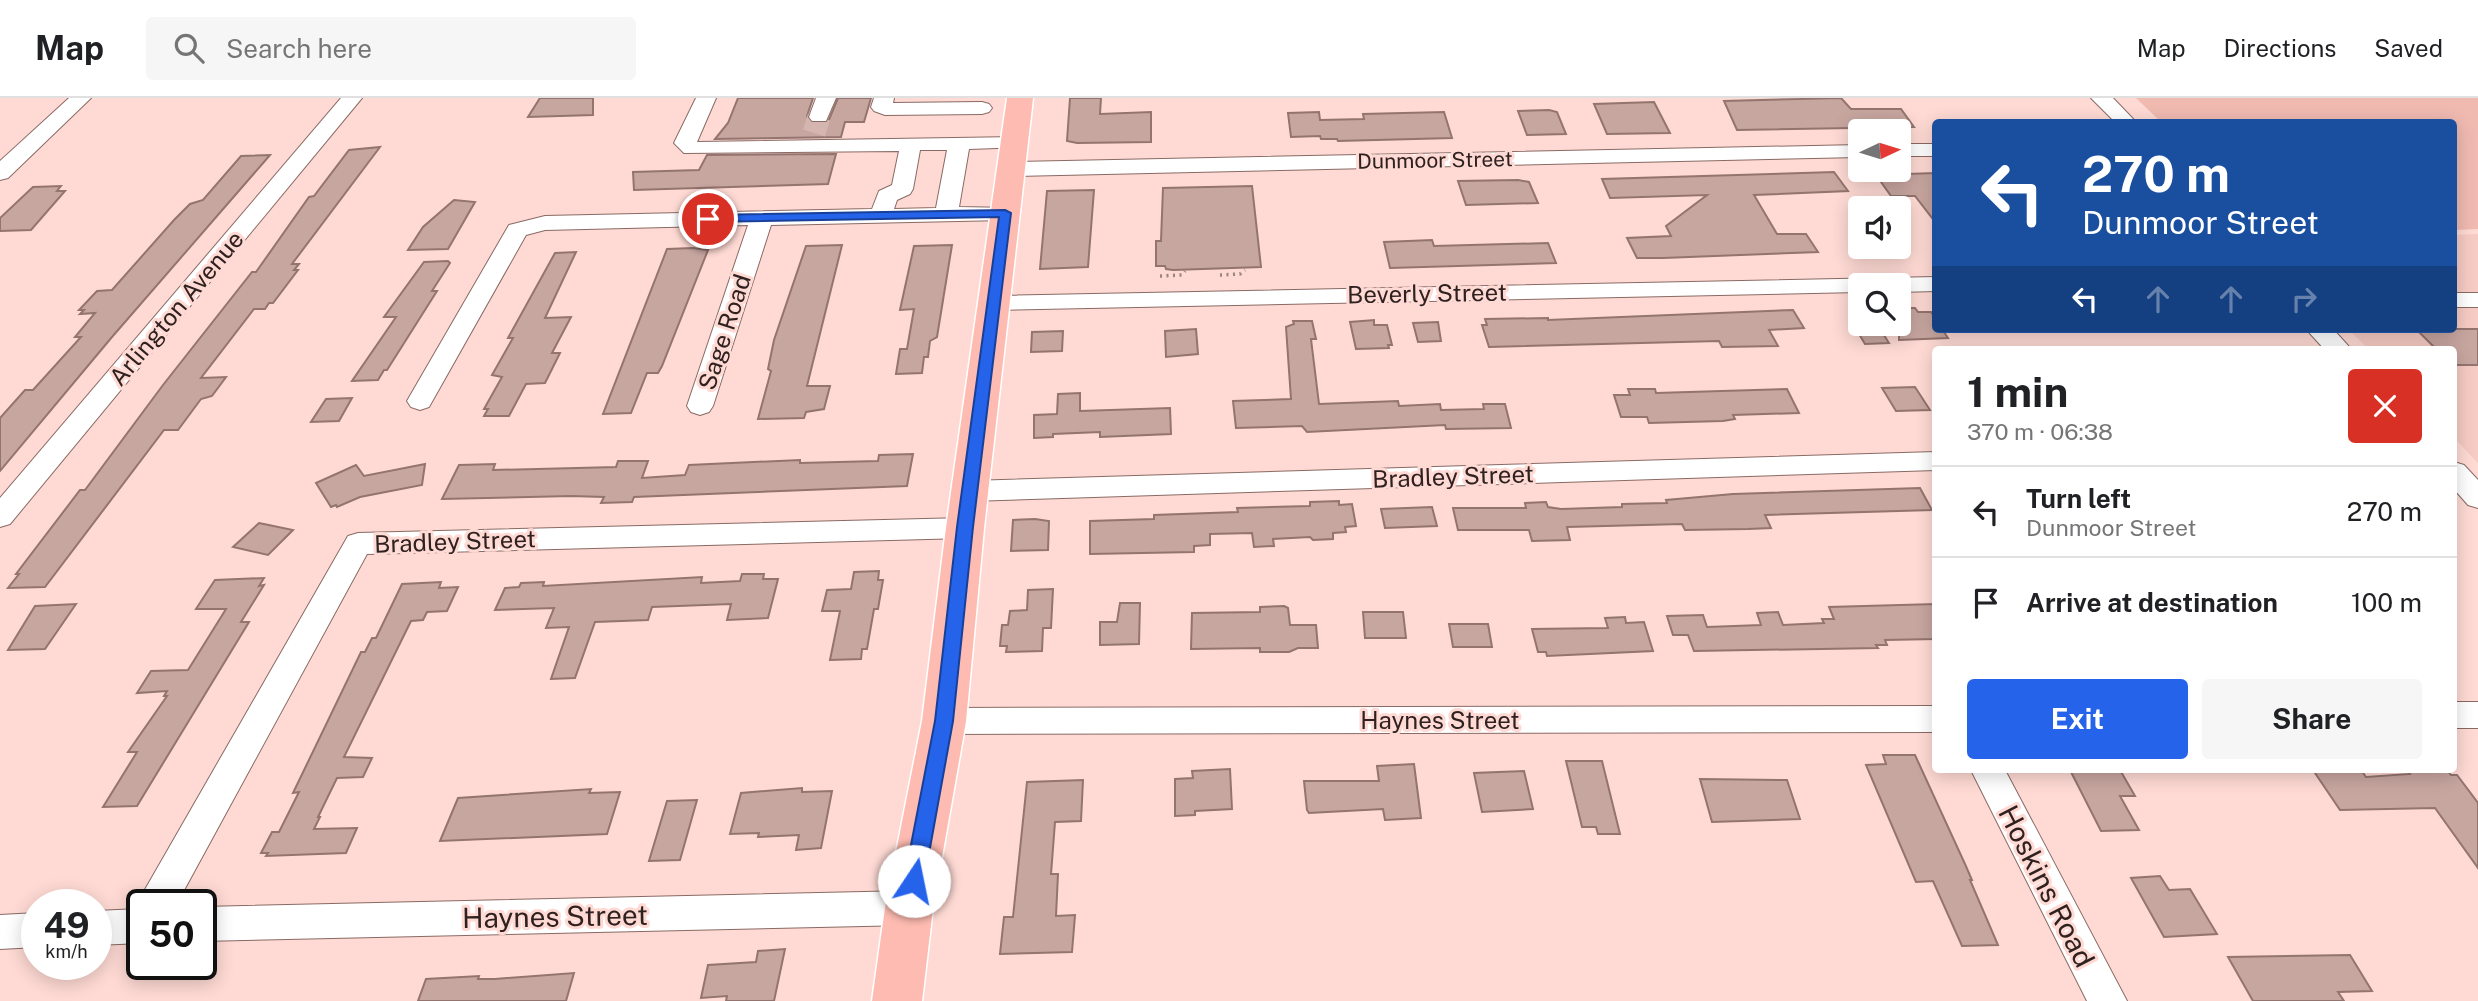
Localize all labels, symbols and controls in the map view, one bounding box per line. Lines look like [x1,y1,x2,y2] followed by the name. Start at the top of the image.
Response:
[146,17,636,80] search box
[35,29,104,67] text: Map
[170,29,208,67] icon: search
[226,33,372,64] text: Search here
[2137,34,2186,62] text: Map
[2224,34,2336,62] text: Directions
[2374,34,2443,62] text: Saved
[1848,119,1911,182] north arrow
[1848,119,1911,336] map controls
[2082,145,2230,203] text: 270 m
[1357,146,1513,174] street label: Dunmoor Street
[1967,147,2058,238] icon: left
[678,189,738,249] pin
[1848,196,1911,259] button: sound
[689,200,727,238] icon: arrive
[2082,204,2319,241] text: Dunmoor Street
[103,225,249,391] street label: Arlington Avenue
[692,271,756,393] street label: Sage Road
[1848,273,1911,336] button: search
[1347,278,1507,308] street label: Beverly Street
[2066,280,2104,318] icon: left
[2139,280,2177,318] icon: ahead
[2212,280,2250,318] icon: ahead
[2285,280,2323,318] icon: right
[1967,367,2068,416] text: 1 min
[2348,369,2422,443] button: close
[1967,418,2113,445] text: 370 m · 06:38
[1372,459,1534,493] street label: Bradley Street
[2026,483,2131,514] text: Turn left
[1967,493,2005,531] icon: left
[2347,496,2422,527] text: 270 m
[2026,514,2196,541] text: Dunmoor Street
[374,524,536,558] street label: Bradley Street
[1967,584,2005,622] icon: arrive
[2026,587,2278,618] text: Arrive at destination
[2351,587,2422,618] text: 100 m
[1967,679,2188,759] button: Exit
[2202,679,2422,759] button: Share
[1360,706,1520,734] street label: Haynes Street
[1992,800,2102,972] street label: Hoskins Road
[877,844,951,918] position arrow
[126,889,217,980] speed limit sign: 50
[462,898,648,934] street label: Haynes Street
[43,905,90,946] text: 49
[45,941,88,962] text: km/h

